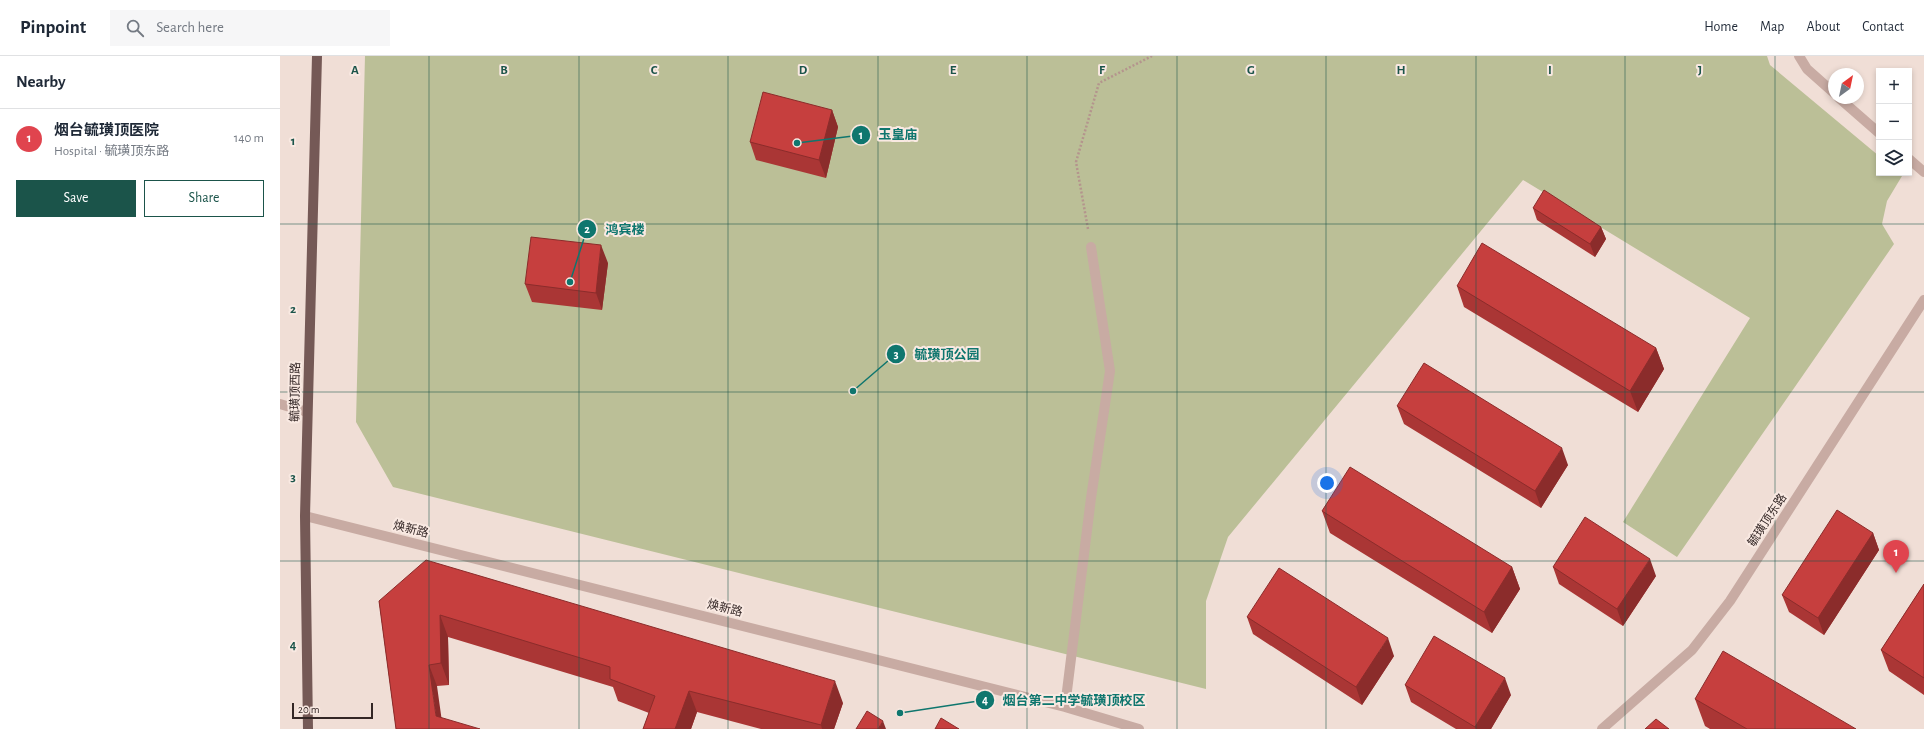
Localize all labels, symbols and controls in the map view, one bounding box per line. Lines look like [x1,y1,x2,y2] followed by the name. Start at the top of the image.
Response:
[110,10,390,46] search box
[124,17,146,39] icon: search
[20,18,86,37] text: Pinpoint
[156,20,224,35] text: Search here
[1704,20,1738,34] text: Home
[1760,20,1784,34] text: Map
[1806,20,1840,34] text: About
[1862,20,1904,34] text: Contact
[351,64,359,77] text: A
[500,64,508,77] text: B
[651,64,658,77] text: C
[799,64,808,77] text: D
[950,64,957,77] text: E
[1099,64,1106,77] text: F
[1247,64,1255,77] text: G
[1396,64,1406,77] text: H
[1548,64,1552,77] text: I
[1698,64,1702,77] text: J
[1828,68,1864,104] north arrow
[1876,68,1912,176] map controls
[1876,68,1912,104] button: +
[16,73,66,90] text: Nearby
[1876,104,1912,140] button: −
[851,122,926,147] callout: 玉皇庙
[54,123,159,138] text: 烟台毓璜顶医院
[878,127,918,142] text: 玉皇庙
[859,129,863,141] text: 1
[27,132,31,145] text: 1
[234,132,264,145] text: 140 m
[291,135,295,148] text: 1
[1876,140,1912,176] button: layers
[54,145,169,158] text: Hospital · 毓璜顶东路
[16,180,136,217] button: Save
[144,180,264,217] button: Share
[577,217,652,242] callout: 鸿宾楼
[605,222,645,237] text: 鸿宾楼
[584,223,590,235] text: 2
[290,303,296,316] text: 2
[886,342,987,367] callout: 毓璜顶公园
[914,347,980,362] text: 毓璜顶公园
[893,348,899,360] text: 3
[287,362,302,422] street label: 毓璜顶西路
[290,471,296,484] text: 3
[1317,473,1337,493] your location
[1745,491,1788,548] street label: 毓璜顶东路
[392,518,430,539] street label: 焕新路
[1883,540,1909,573] pin: 1
[706,597,744,618] street label: 焕新路
[290,639,297,652] text: 4
[975,688,1154,713] callout: 烟台第二中学毓璜顶校区
[1002,693,1146,708] text: 烟台第二中学毓璜顶校区
[982,694,988,706] text: 4
[292,701,373,720] scale bar
[298,704,319,715] text: 20 m

